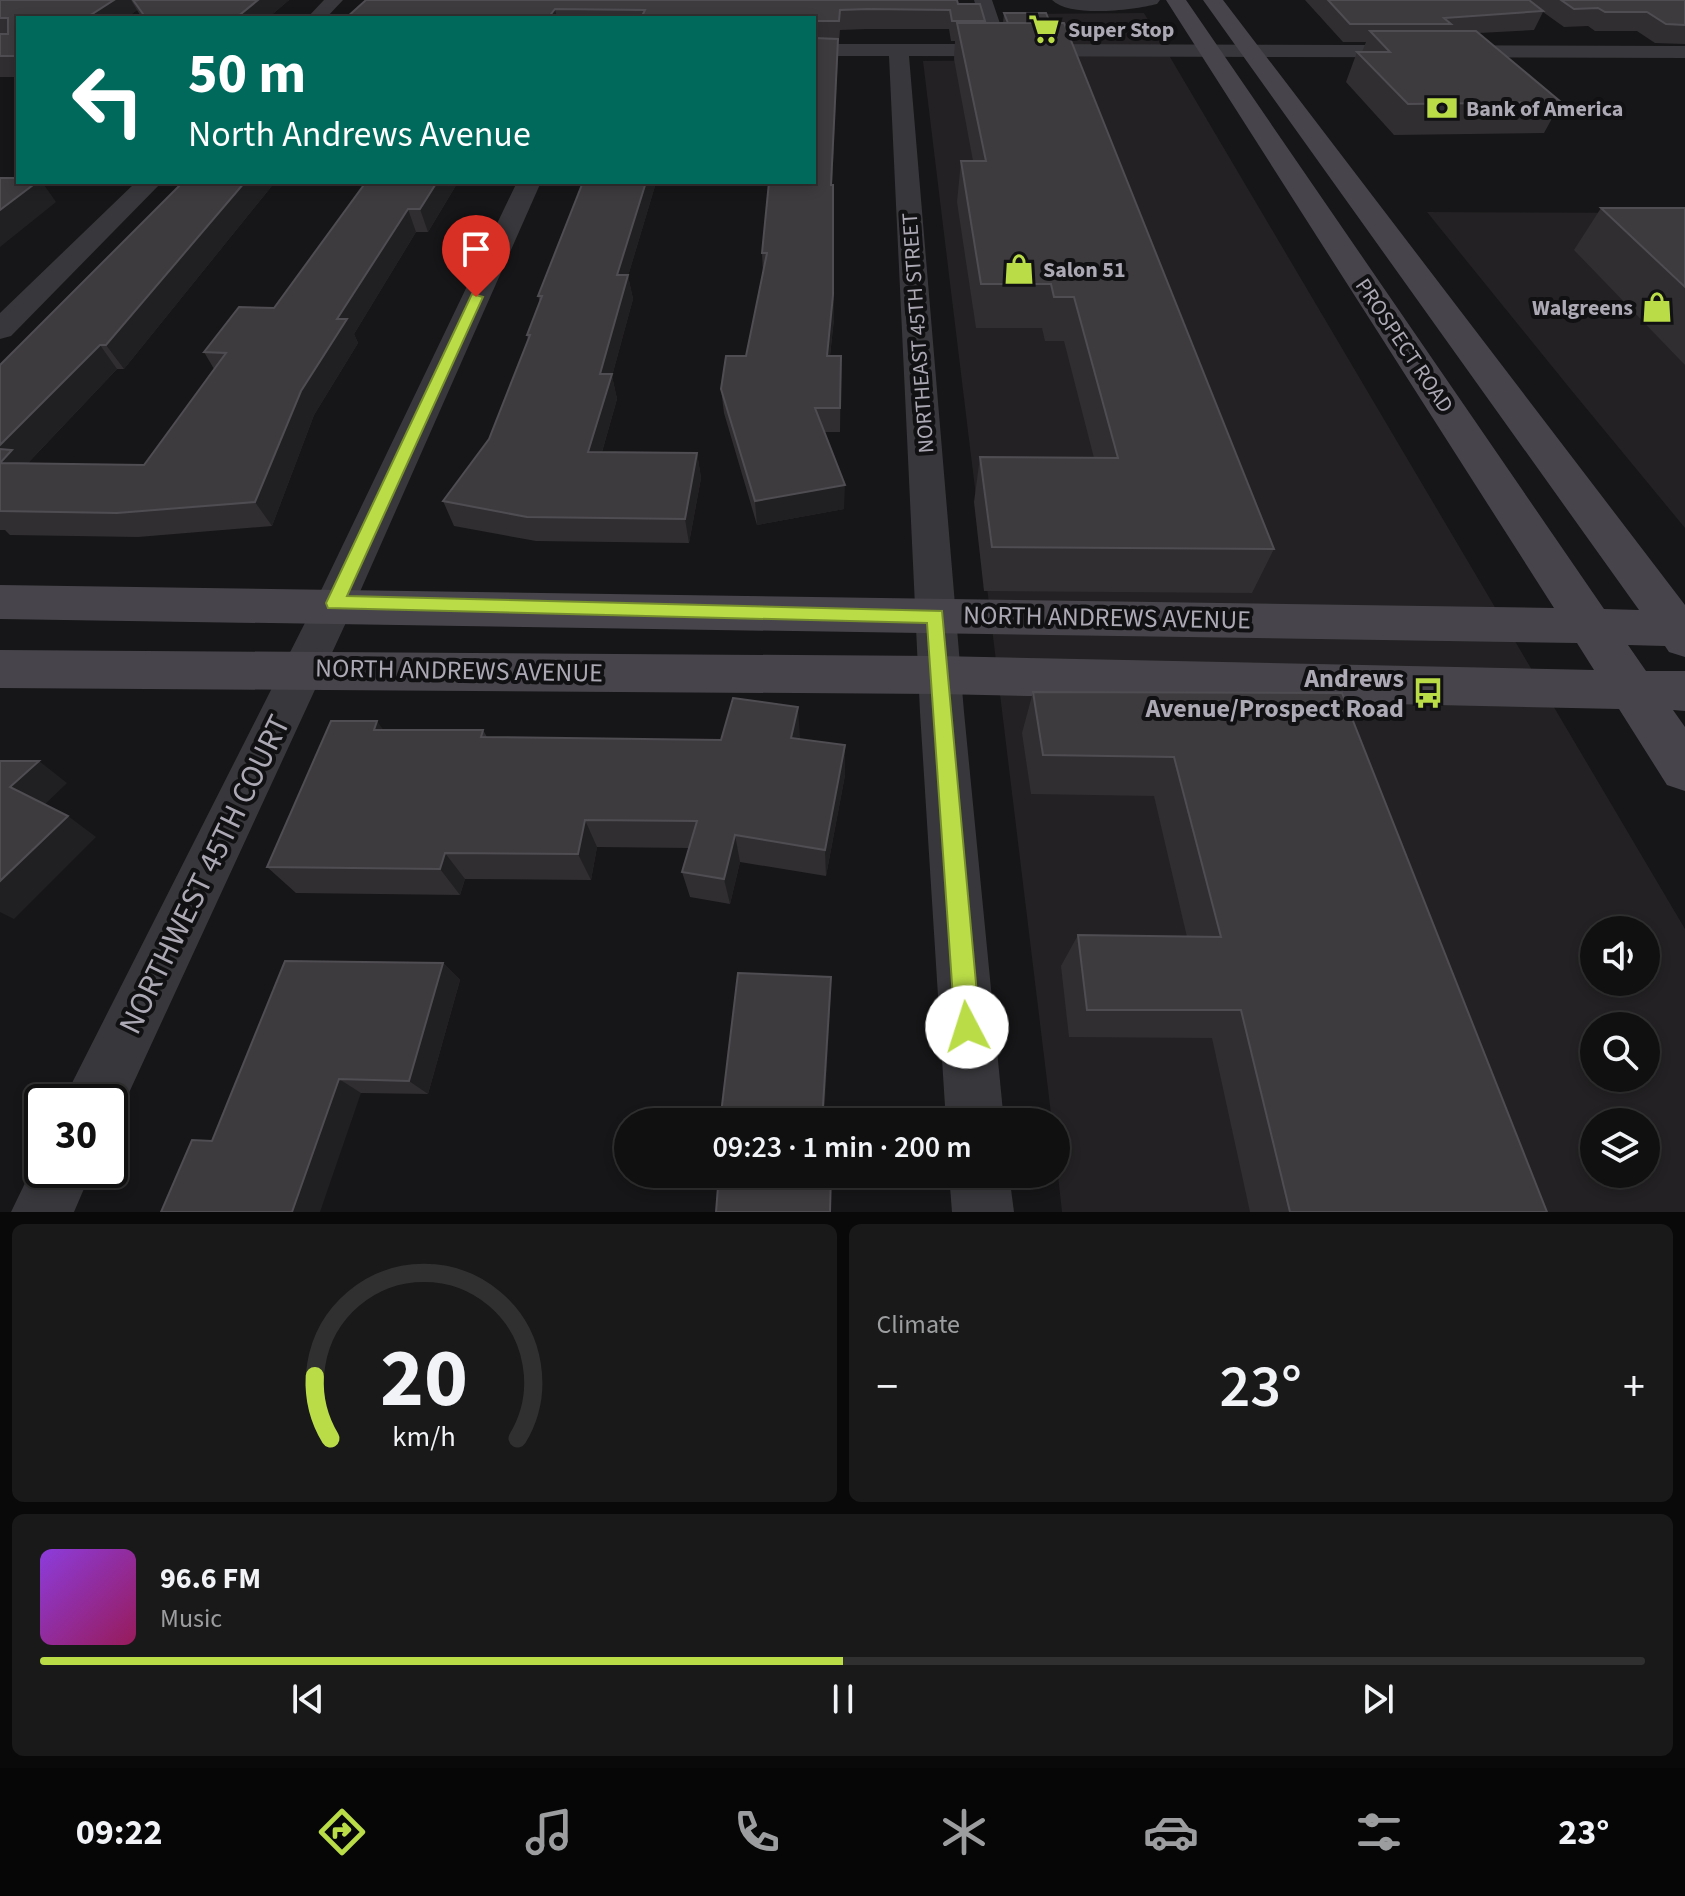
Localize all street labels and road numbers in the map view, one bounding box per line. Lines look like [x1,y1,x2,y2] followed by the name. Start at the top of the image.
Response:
[894,211,942,454] street label: NORTHEAST 45TH STREET
[1347,272,1461,419] street label: PROSPECT ROAD
[963,596,1251,639] street label: NORTH ANDREWS AVENUE
[315,649,603,692] street label: NORTH ANDREWS AVENUE
[107,707,302,1042] street label: NORTHWEST 45TH COURT

